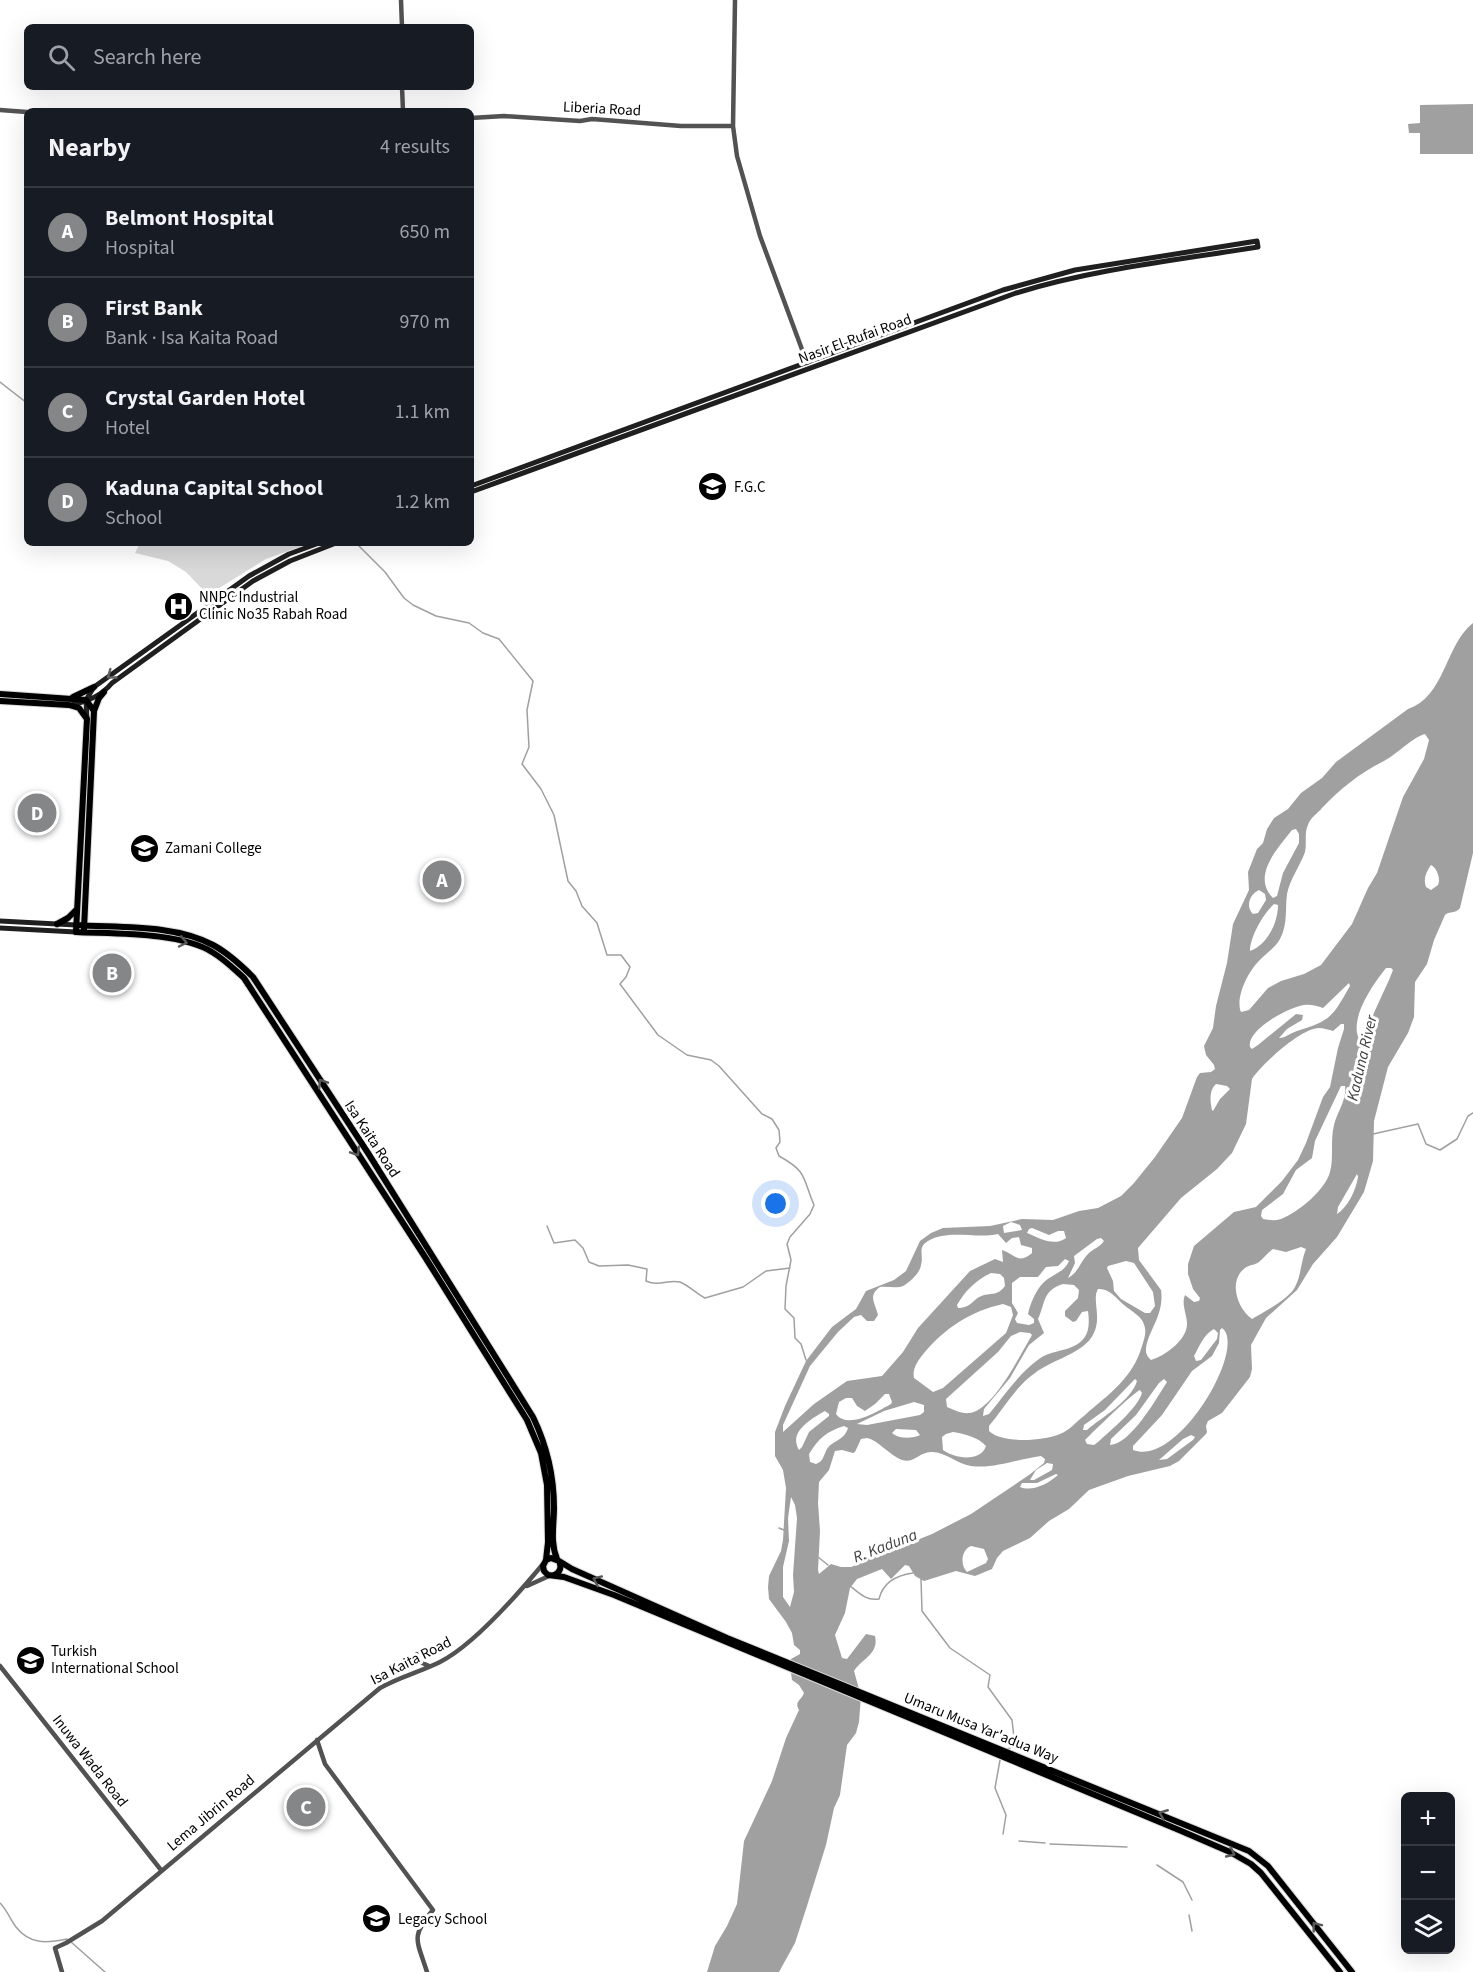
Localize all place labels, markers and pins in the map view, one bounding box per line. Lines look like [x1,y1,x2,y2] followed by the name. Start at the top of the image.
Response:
[697,471,729,503] school or university icon: F.G.C
[734,477,766,498] place label: F.G.C
[199,587,348,625] place label: NNPC Industrial Clinic No35 Rabah Road
[162,590,194,622] hospital icon: NNPC Industrial Clinic No35 Rabah Road
[18,790,57,836] pin: D
[128,832,160,864] school or university icon: Zamani College
[165,838,262,859] place label: Zamani College
[422,858,462,902] pin: A
[92,950,132,996] pin: B
[51,1641,179,1679] place label: Turkish International School
[14,1644,46,1676] school or university icon: Turkish International School
[286,1784,326,1830] pin: C
[361,1903,393,1935] school or university icon: Legacy School
[398,1909,487,1930] place label: Legacy School

